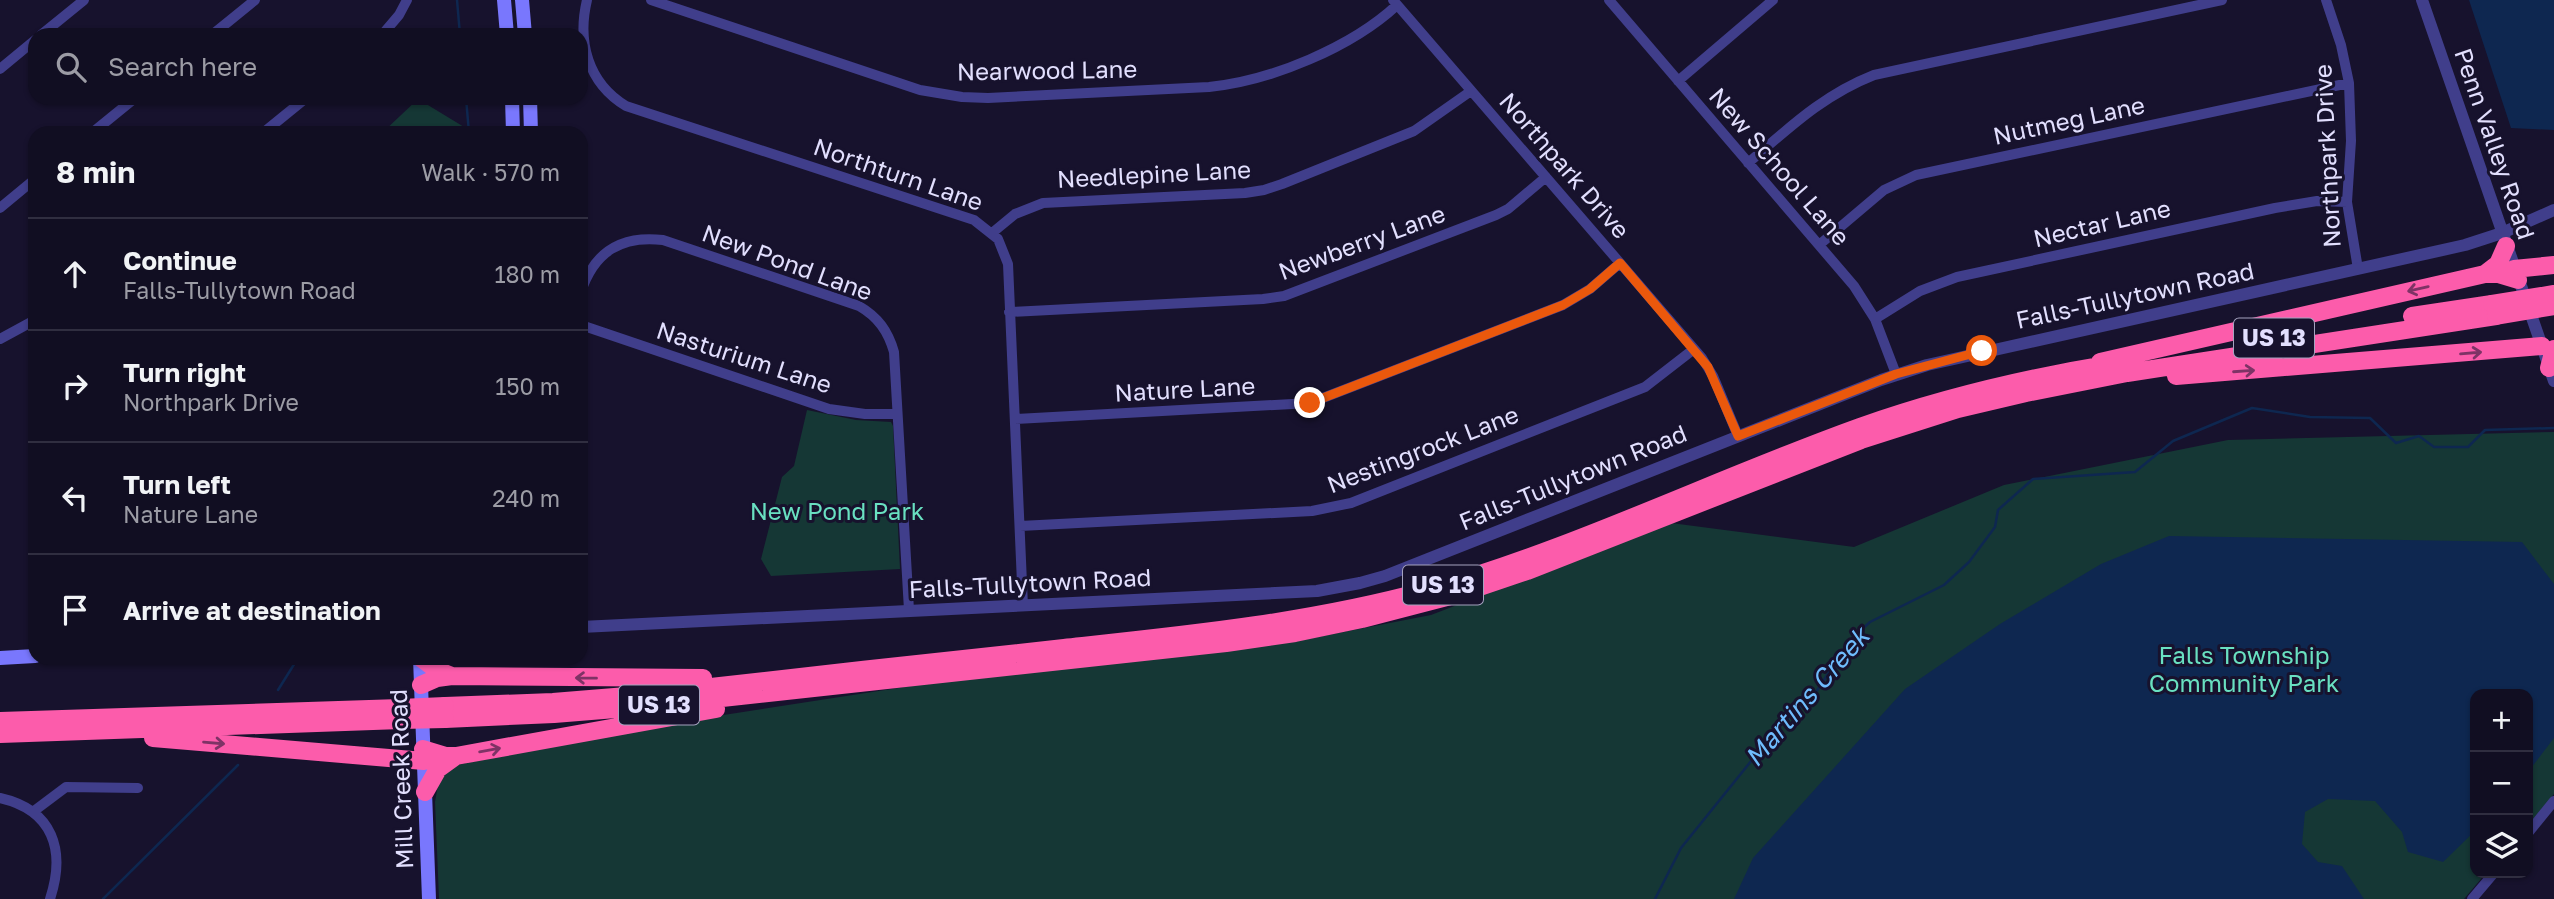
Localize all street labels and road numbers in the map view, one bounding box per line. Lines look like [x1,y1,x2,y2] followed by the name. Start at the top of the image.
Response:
[2449,44,2542,243] street label: Penn Valley Road
[956,53,1137,86] street label: Nearwood Lane
[2307,64,2346,248] street label: Northpark Drive
[1704,81,1856,251] street label: New School Lane
[1494,86,1636,244] street label: Northpark Drive
[1990,89,2147,150] street label: Nutmeg Lane
[810,131,987,216] street label: Northturn Lane
[1056,154,1252,193] street label: Needlepine Lane
[2030,193,2173,252] street label: Nectar Lane
[1274,198,1449,285] street label: Newberry Lane
[698,217,877,306] street label: New Pond Lane
[2013,255,2256,334] street label: Falls-Tullytown Road
[653,315,836,399] street label: Nasturium Lane
[2234,318,2314,358] road number: US 13
[1114,370,1256,407] street label: Nature Lane
[1323,399,1522,498] street label: Nestingrock Lane
[1454,418,1690,536] street label: Falls-Tullytown Road
[908,562,1152,603] street label: Falls-Tullytown Road
[1403,566,1483,604] road number: US 13
[619,685,699,724] road number: US 13
[383,689,418,870] street label: Mill Creek Road

